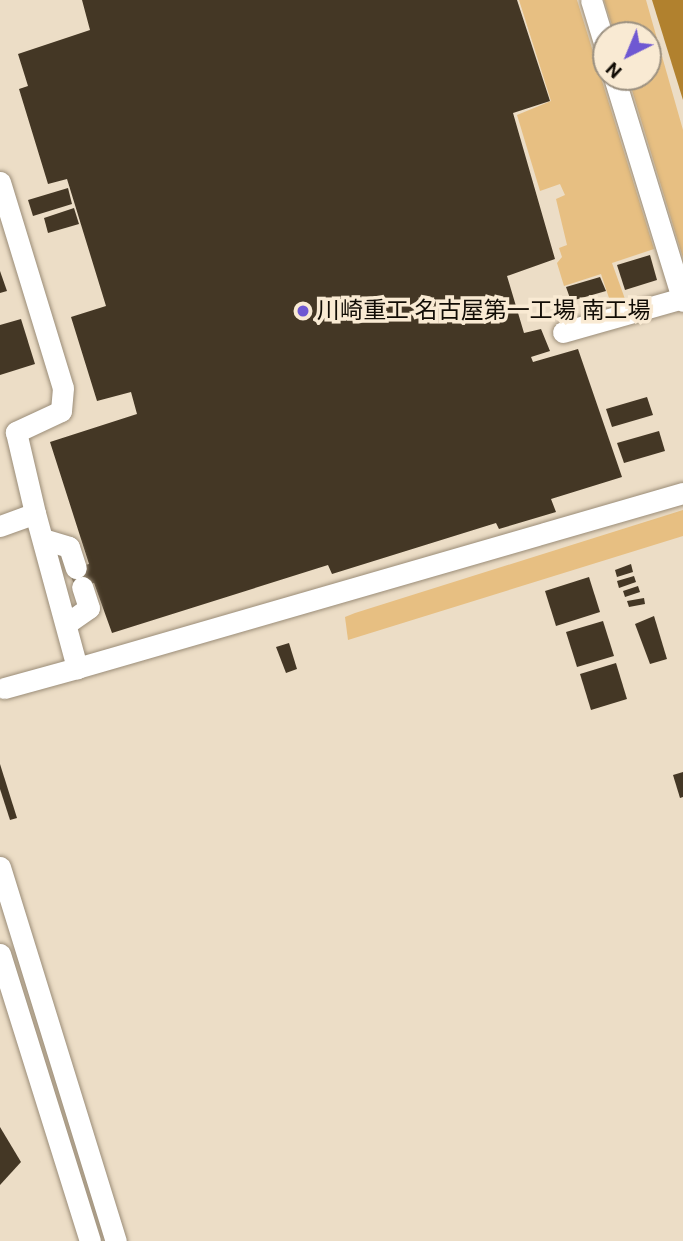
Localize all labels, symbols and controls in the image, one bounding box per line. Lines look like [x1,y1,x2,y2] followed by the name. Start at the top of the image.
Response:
[592,21,662,91] north arrow
[601,57,626,83] text: N
[317,297,650,325] place label: 川崎重工 名古屋第一工場 南工場
[295,303,311,319] marker: 川崎重工 名古屋第一工場 南工場

